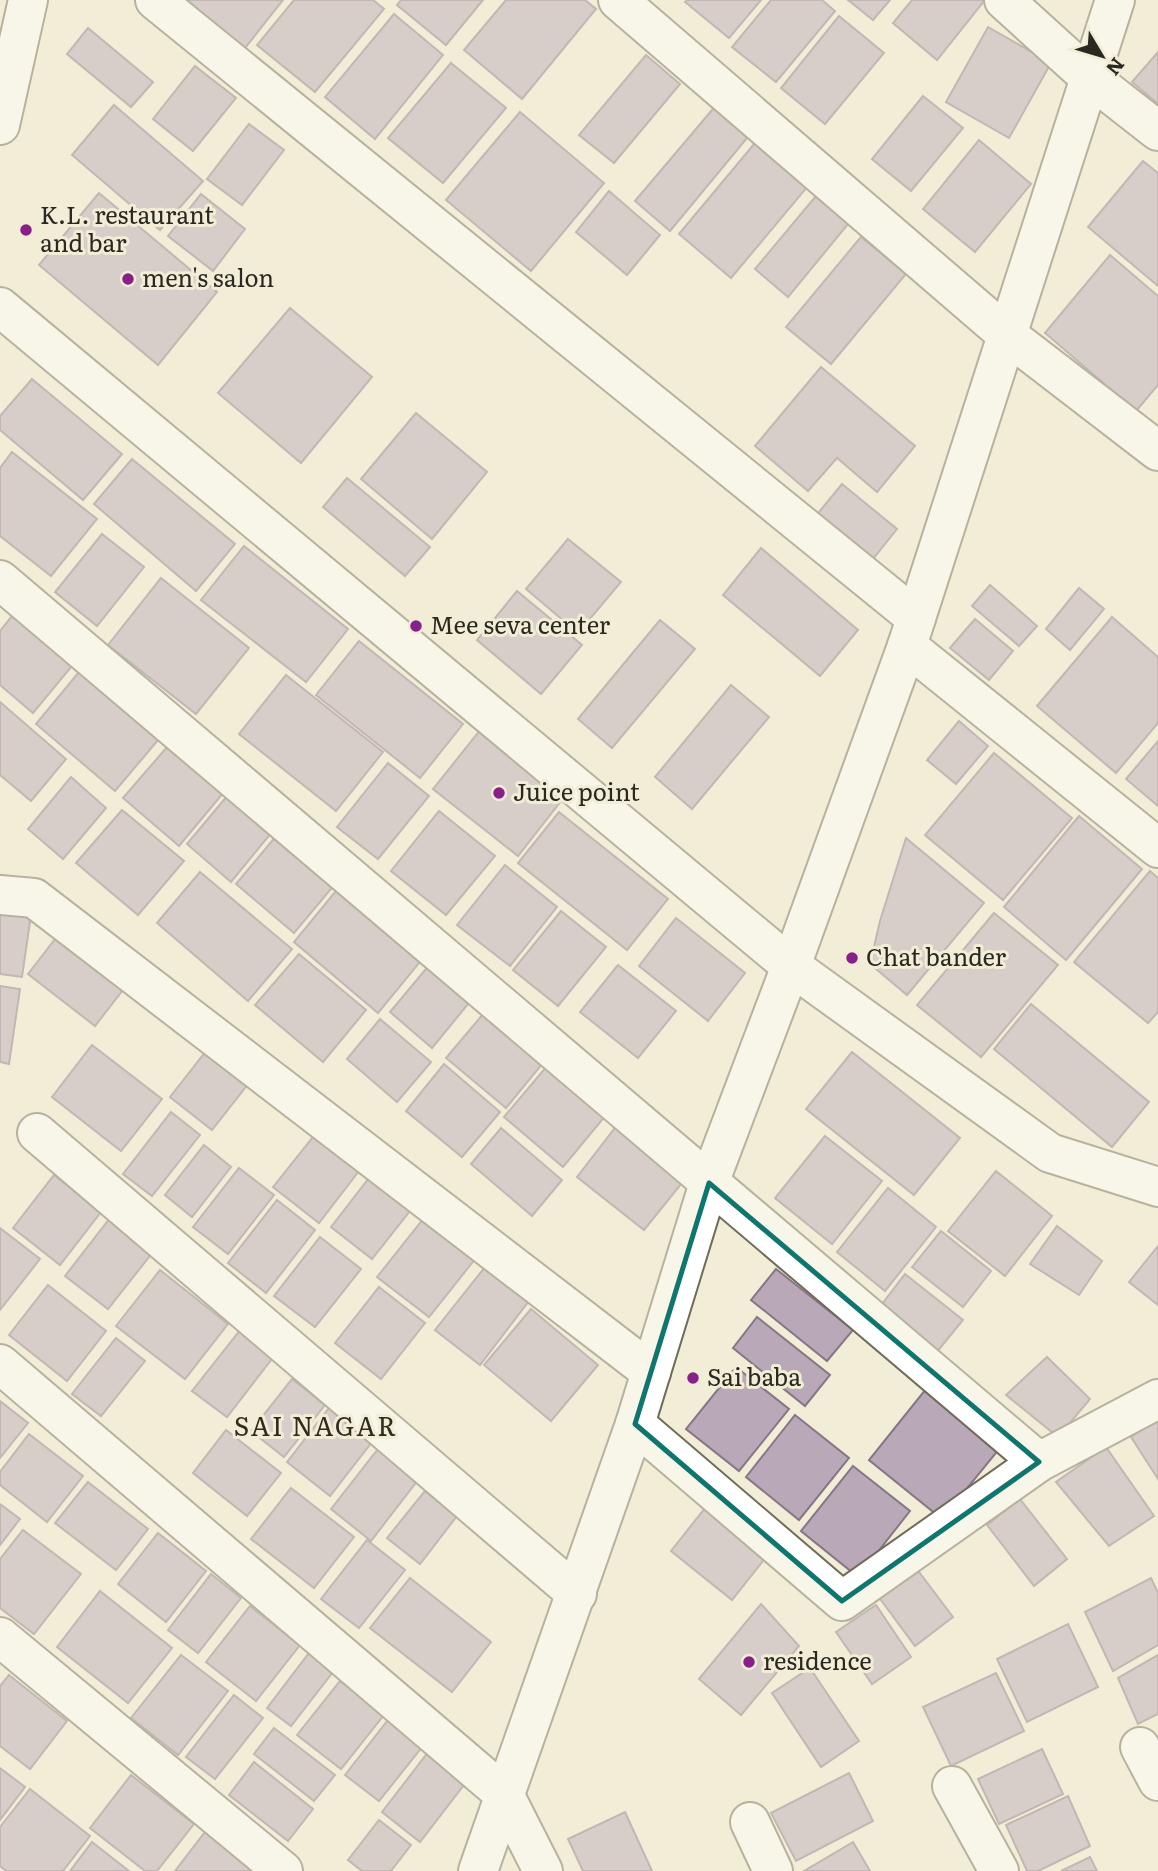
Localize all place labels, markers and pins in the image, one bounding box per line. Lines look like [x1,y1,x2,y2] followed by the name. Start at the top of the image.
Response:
[40,196,214,259] place label: K.L. restaurant and bar
[18,222,34,238] marker: K.L. restaurant and bar
[142,259,274,294] place label: men's salon
[120,271,136,287] marker: men's salon
[430,606,611,641] place label: Mee seva center
[408,618,424,634] marker: Mee seva center
[513,773,640,808] place label: Juice point
[491,785,507,801] marker: Juice point
[866,938,1007,973] place label: Chat bander
[844,950,860,966] marker: Chat bander
[707,1358,801,1393] place label: Sai baba
[685,1370,701,1386] marker: Sai baba
[763,1642,872,1677] place label: residence
[741,1654,757,1670] marker: residence

